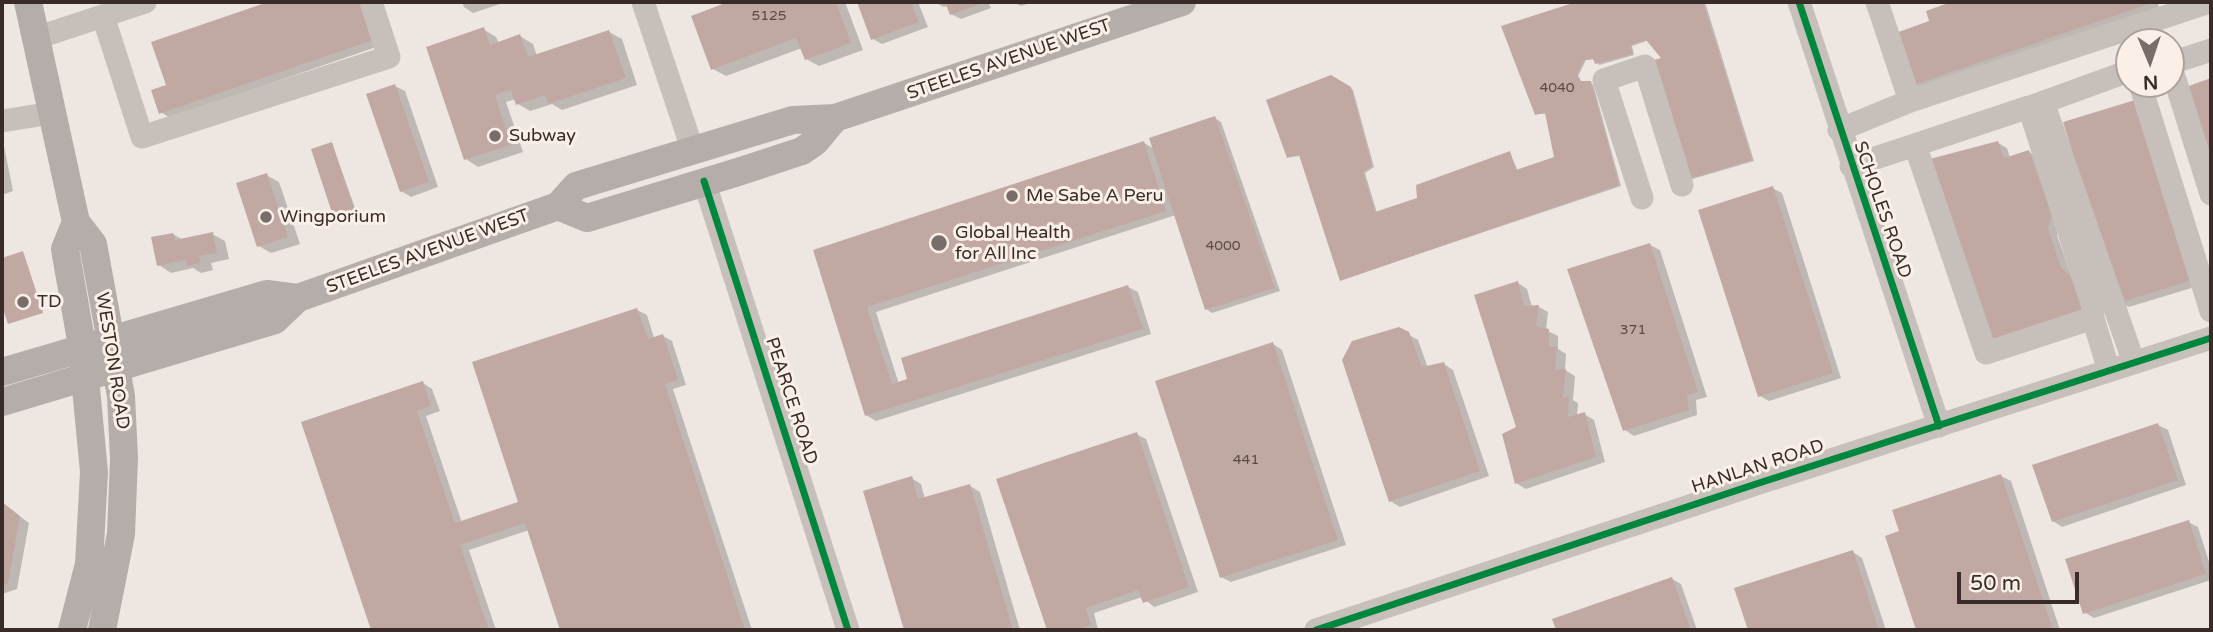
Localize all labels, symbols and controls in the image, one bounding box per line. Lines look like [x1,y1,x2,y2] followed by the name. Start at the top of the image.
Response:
[751,8,787,24] house number: 5125
[904,15,1114,105] street label: STEELES AVENUE WEST
[2115,28,2185,98] north arrow
[2143,71,2159,93] text: N
[1539,80,1575,96] house number: 4040
[509,125,576,147] place label: Subway
[487,128,503,144] marker: Subway
[1848,139,1916,281] street label: SCHOLES ROAD
[1026,185,1163,207] place label: Me Sabe A Peru
[1004,188,1020,204] marker: Me Sabe A Peru
[324,205,532,299] street label: STEELES AVENUE WEST
[280,206,386,228] place label: Wingporium
[258,209,274,225] marker: Wingporium
[955,222,1071,264] place label: Global Health for All Inc
[929,233,949,253] marker: Global Health for All Inc
[1205,238,1241,254] house number: 4000
[37,291,61,313] place label: TD
[91,291,133,431] street label: WESTON ROAD
[15,294,31,310] marker: TD
[1620,322,1646,338] house number: 371
[760,335,822,467] street label: PEARCE ROAD
[1689,435,1827,499] street label: HANLAN ROAD
[1233,452,1259,468] house number: 441
[1961,558,2084,602] scale bar
[1970,571,2021,596] text: 50 m

